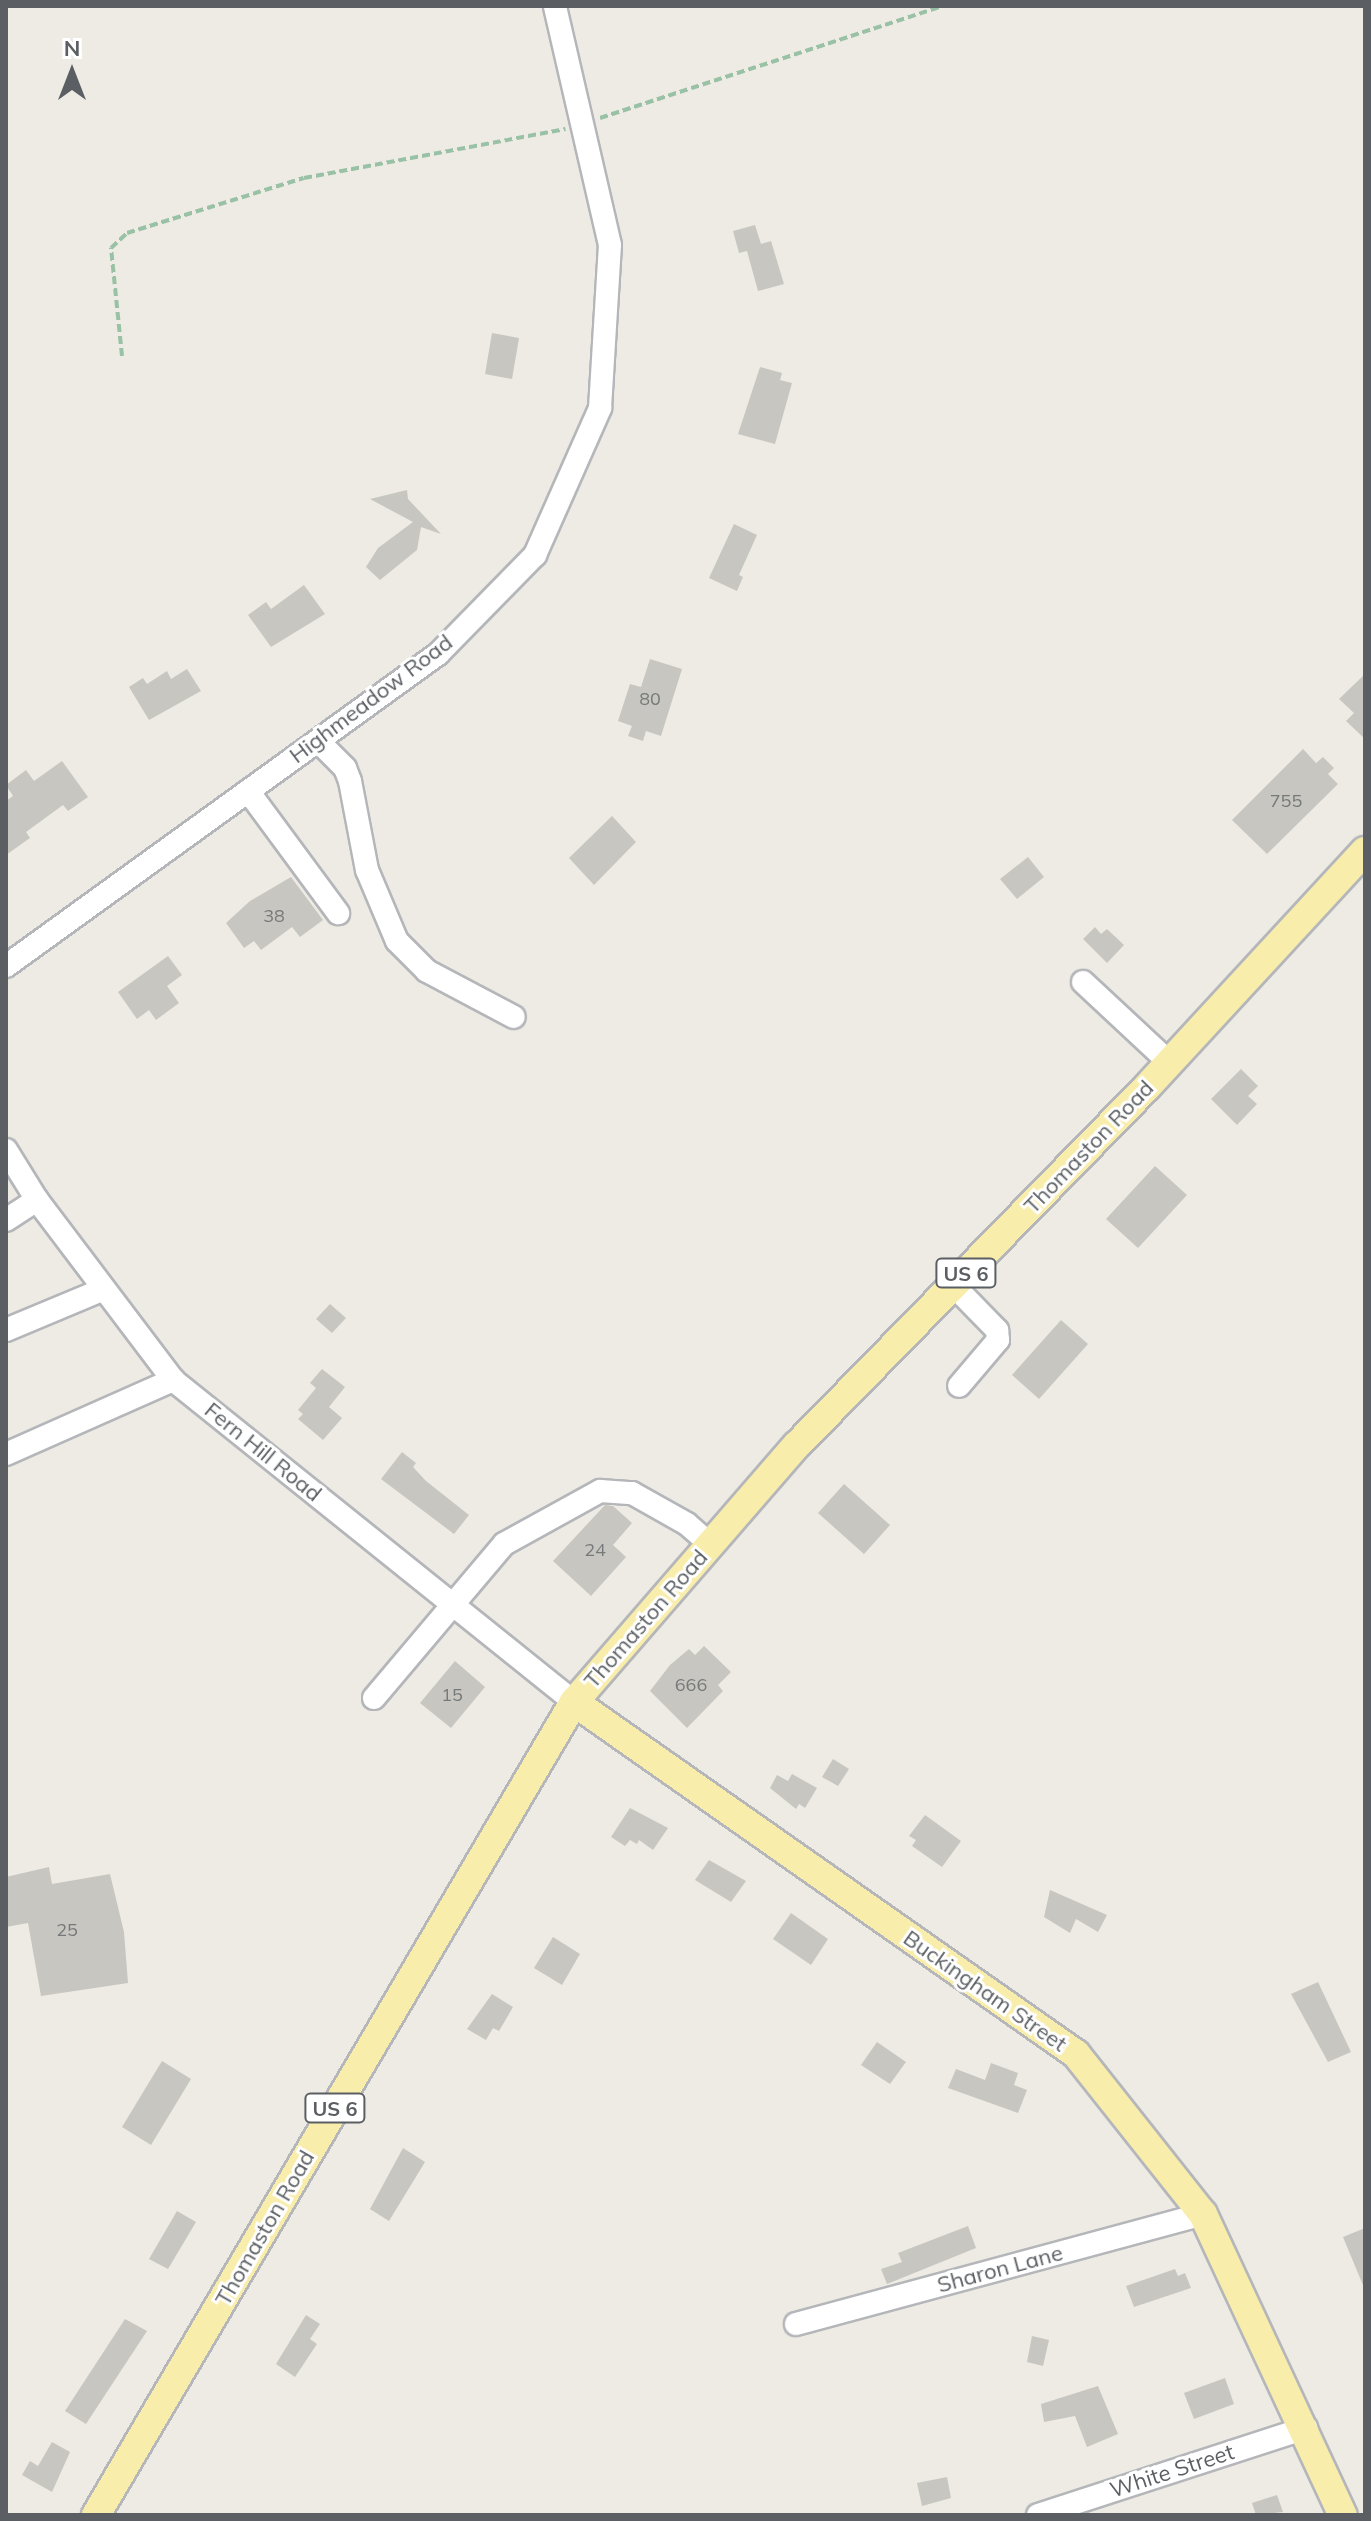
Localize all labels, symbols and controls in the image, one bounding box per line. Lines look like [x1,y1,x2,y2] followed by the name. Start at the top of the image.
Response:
[32,32,112,112] north arrow
[64,34,80,62] text: N
[284,629,458,769] street label: Highmeadow Road
[639,688,661,710] house number: 80
[1270,790,1302,812] house number: 755
[263,905,285,927] house number: 38
[1019,1075,1159,1219] street label: Thomaston Road
[934,1257,998,1289] road number: US 6
[199,1397,327,1507] street label: Fern Hill Road
[584,1539,606,1561] house number: 24
[579,1544,713,1694] street label: Thomaston Road
[675,1674,707,1696] house number: 666
[441,1684,463,1706] house number: 15
[56,1919,78,1941] house number: 25
[898,1925,1072,2057] street label: Buckingham Street
[303,2092,367,2124] road number: US 6
[210,2146,320,2310] street label: Thomaston Road
[934,2240,1066,2298] street label: Sharon Lane
[1107,2439,1237,2503] street label: White Street

